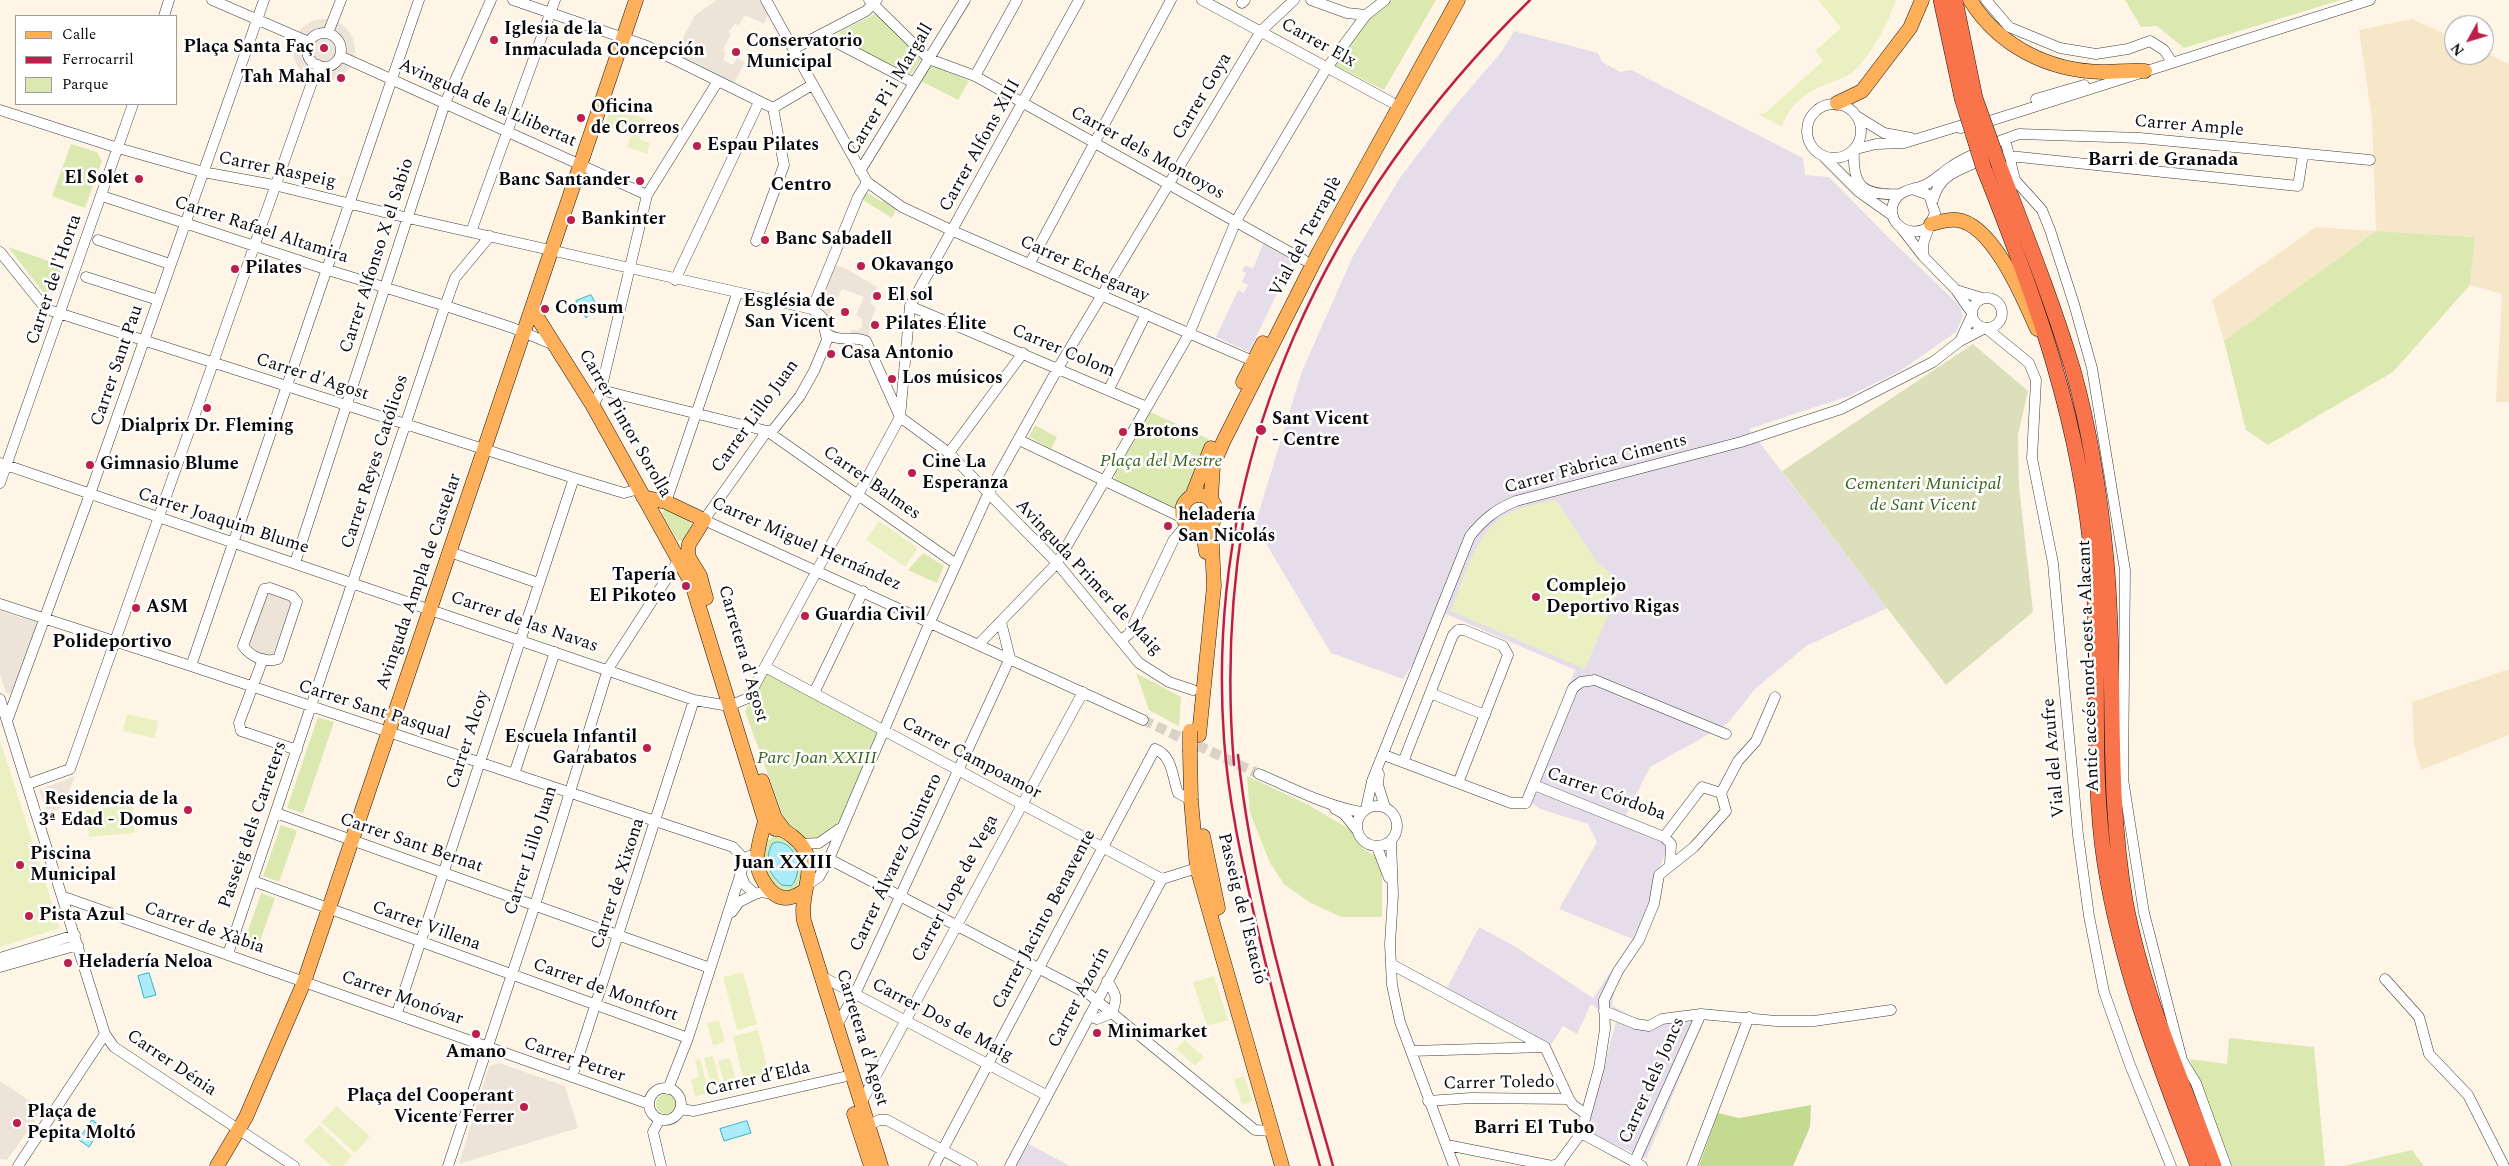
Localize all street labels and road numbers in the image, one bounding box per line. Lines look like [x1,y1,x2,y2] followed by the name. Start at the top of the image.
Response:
[1277,15,1359,73] street label: Carrer Elx
[843,20,939,160] street label: Carrer Pi i Margall
[1169,50,1237,144] street label: Carrer Goya
[395,55,579,153] street label: Avinguda de la Llibertat
[936,76,1026,216] street label: Carrer Alfons XIII
[1066,103,1228,205] street label: Carrer dels Montoyos
[2133,111,2245,143] street label: Carrer Ample
[216,148,338,194] street label: Carrer Raspeig
[336,156,420,356] street label: Carrer Alfonso X el Sabio
[1266,173,1348,301] street label: Vial del Terraplè
[171,193,351,269] street label: Carrer Rafael Altamira
[23,212,87,348] street label: Carrer de l'Horta
[1016,232,1152,308] street label: Carrer Echegaray
[87,303,149,429] street label: Carrer Sant Pau
[1008,321,1118,383] street label: Carrer Colom
[573,346,675,502] street label: Carrer Pintor Sorolla
[253,350,371,406] street label: Carrer d'Agost
[708,356,804,478] street label: Carrer Lillo Juan
[338,372,414,552] street label: Carrer Reyes Católicos
[1502,430,1690,500] street label: Carrer Fàbrica Ciments
[818,442,924,526] street label: Carrer Balmes
[373,471,467,693] street label: Avinguda Ampla de Castelar
[135,484,311,560] street label: Carrer Joaquim Blume
[708,493,904,597] street label: Carrer Miguel Hernández
[1010,496,1166,660] street label: Avinguda Primer de Maig
[2075,539,2105,793] street label: Antic accés nord-oest a Alacant
[712,583,772,725] street label: Carretera d'Agost
[447,588,601,658] street label: Carrer de las Navas
[295,676,453,746] street label: Carrer Sant Pasqual
[443,688,495,792] street label: Carrer Alcoy
[2039,697,2071,819] street label: Vial del Azufre
[897,713,1045,805] street label: Carrer Campoamor
[215,739,293,911] street label: Passeig dels Carreters
[1544,763,1668,827] street label: Carrer Córdoba
[846,770,948,956] street label: Carrer Álvarez Quintero
[501,784,563,918] street label: Carrer Lillo Juan
[337,809,485,879] street label: Carrer Sant Bernat
[908,812,1004,966] street label: Carrer Lope de Vega
[588,816,650,952] street label: Carrer de Xixona
[989,827,1101,1013] street label: Carrer Jacinto Benavente
[1212,831,1270,987] street label: Passeig de l'Estació
[369,897,483,957] street label: Carrer Villena
[141,898,267,960] street label: Carrer de Xàbia
[1044,944,1116,1052] street label: Carrer Azorín
[529,955,681,1027] street label: Carrer de Montfort
[338,967,466,1031] street label: Carrer Monóvar
[830,967,892,1109] street label: Carretera d'Agost
[868,975,1016,1067] street label: Carrer Dos de Maig
[1615,1014,1691,1148] street label: Carrer dels Joncs
[122,1026,220,1102] street label: Carrer Dénia
[520,1034,628,1088] street label: Carrer Petrer
[703,1057,813,1103] street label: Carrer d’Elda
[1443,1072,1555,1096] street label: Carrer Toledo

